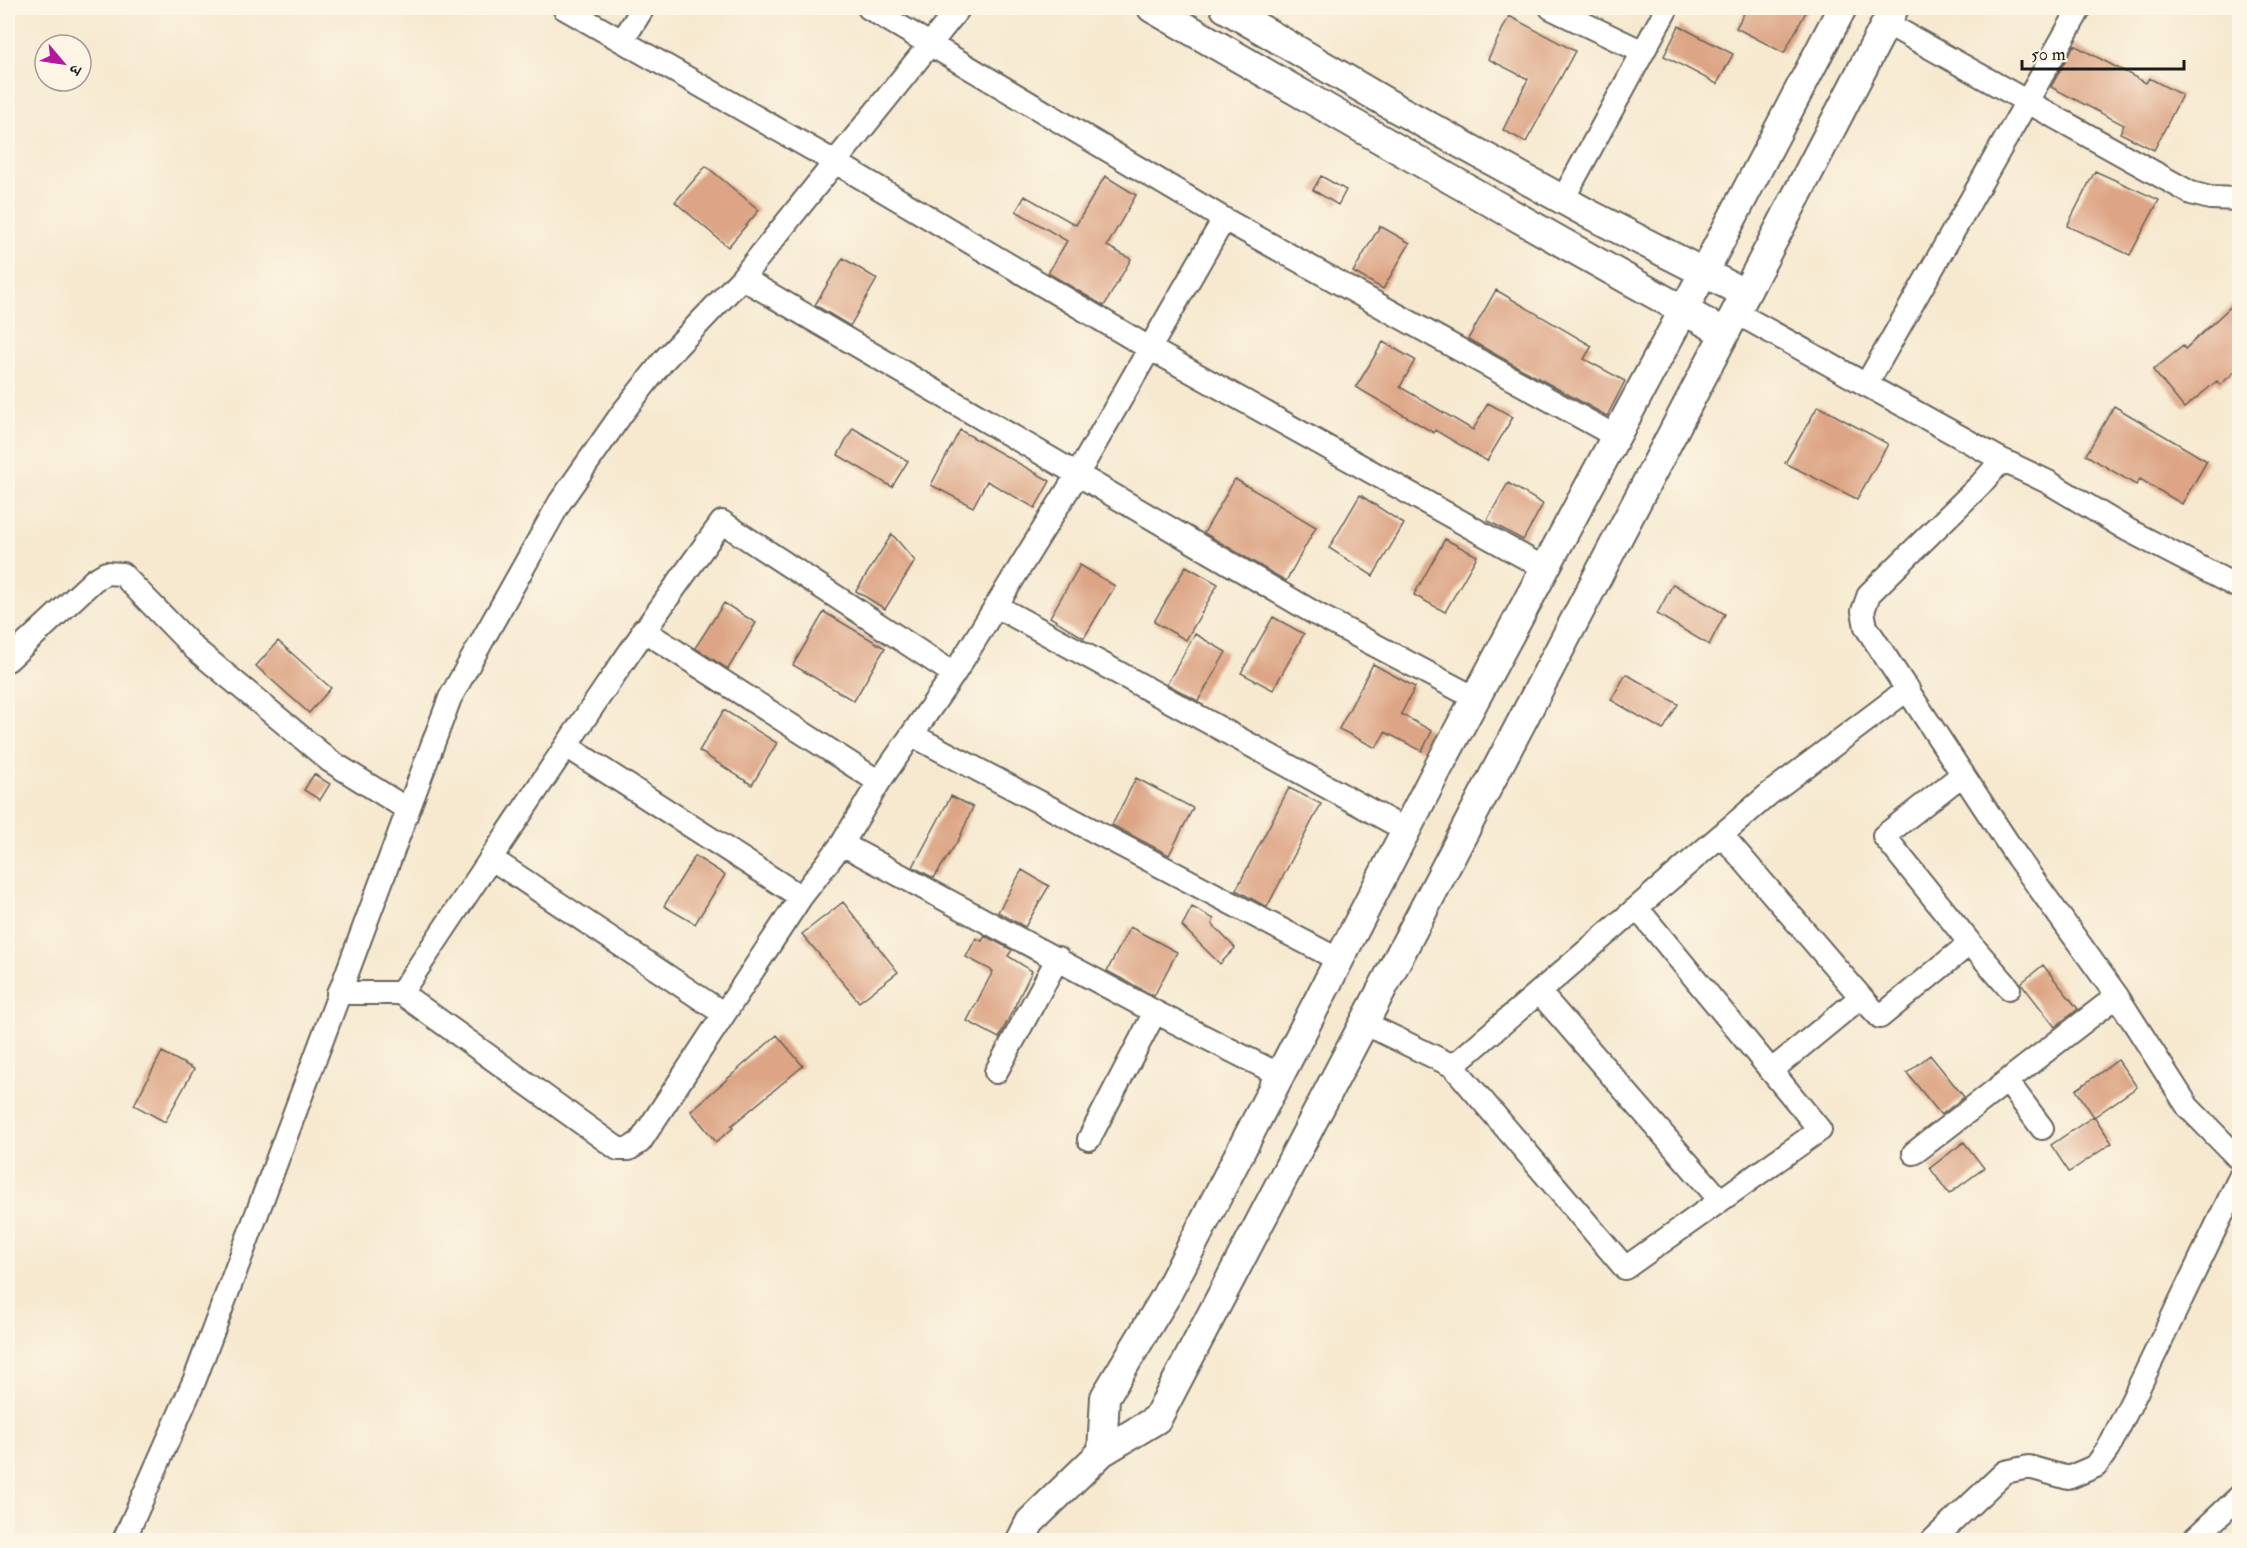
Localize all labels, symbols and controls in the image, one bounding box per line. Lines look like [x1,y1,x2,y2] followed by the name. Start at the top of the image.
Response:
[33,33,93,93] north arrow
[2022,33,2184,71] scale bar
[2031,43,2066,66] text: 50 m
[64,60,86,80] text: उ

